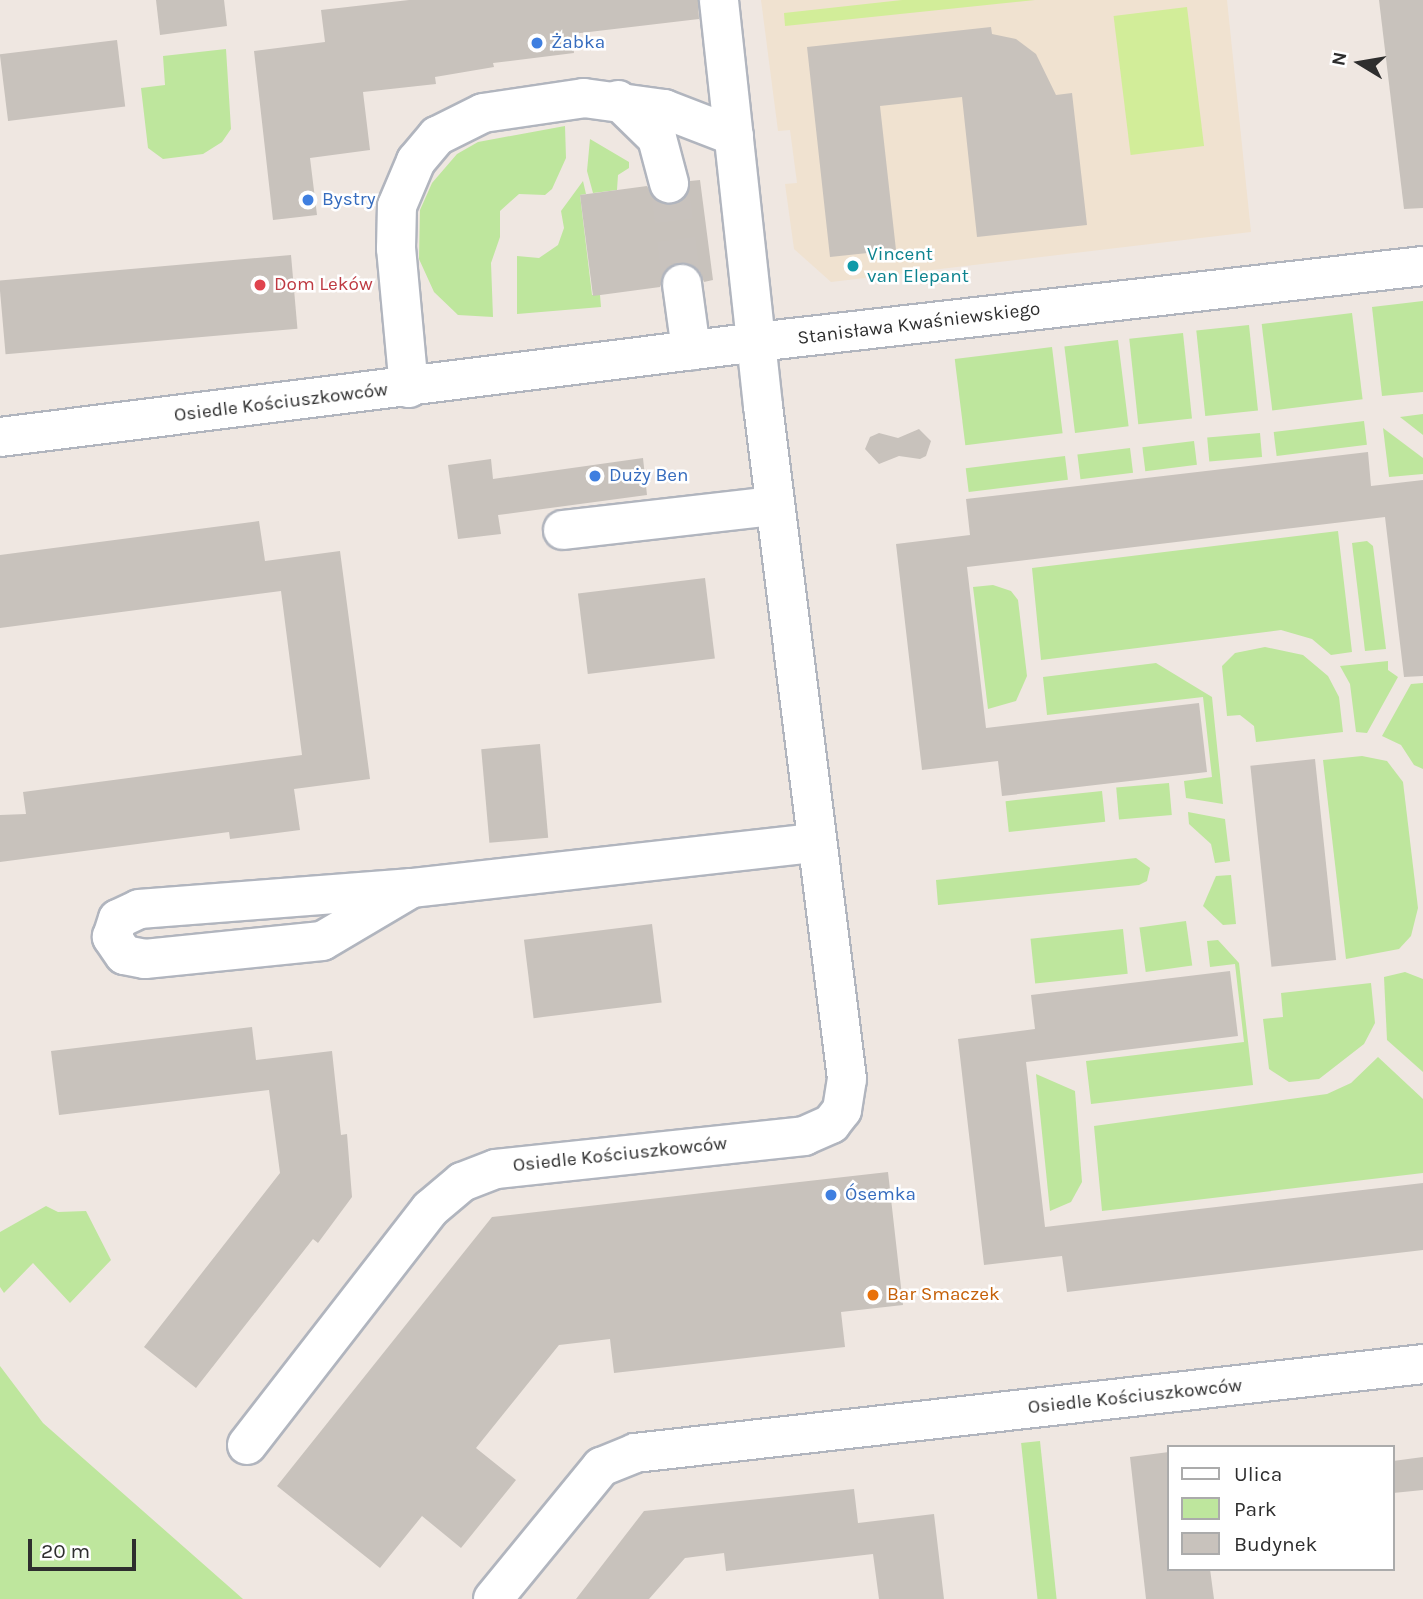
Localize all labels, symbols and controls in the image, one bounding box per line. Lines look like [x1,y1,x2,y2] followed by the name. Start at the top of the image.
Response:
[1325,28,1395,98] north arrow
[551,32,605,54] place label: Żabka
[529,35,545,51] marker: Żabka
[1327,50,1351,68] text: N
[322,189,375,211] place label: Bystry
[300,192,316,208] marker: Bystry
[867,244,969,288] place label: Vincent van Elepant
[845,258,861,274] marker: Vincent van Elepant
[274,274,373,296] place label: Dom Leków
[252,277,268,293] marker: Dom Leków
[796,298,1042,350] street label: Stanisława Kwaśniewskiego
[173,379,389,427] street label: Osiedle Kościuszkowców
[609,465,688,487] place label: Duży Ben
[587,468,603,484] marker: Duży Ben
[512,1132,728,1178] street label: Osiedle Kościuszkowców
[845,1184,916,1206] place label: Ósemka
[823,1187,839,1203] marker: Ósemka
[887,1284,1000,1306] place label: Bar Smaczek
[865,1287,881,1303] marker: Bar Smaczek
[1027,1374,1243,1420] street label: Osiedle Kościuszkowców
[1168,1445,1395,1571] legend
[1234,1462,1282,1486] text: Ulica
[1234,1497,1277,1521] text: Park
[32,1526,140,1570] scale bar
[1234,1532,1317,1556] text: Budynek
[41,1539,90,1563] text: 20 m

